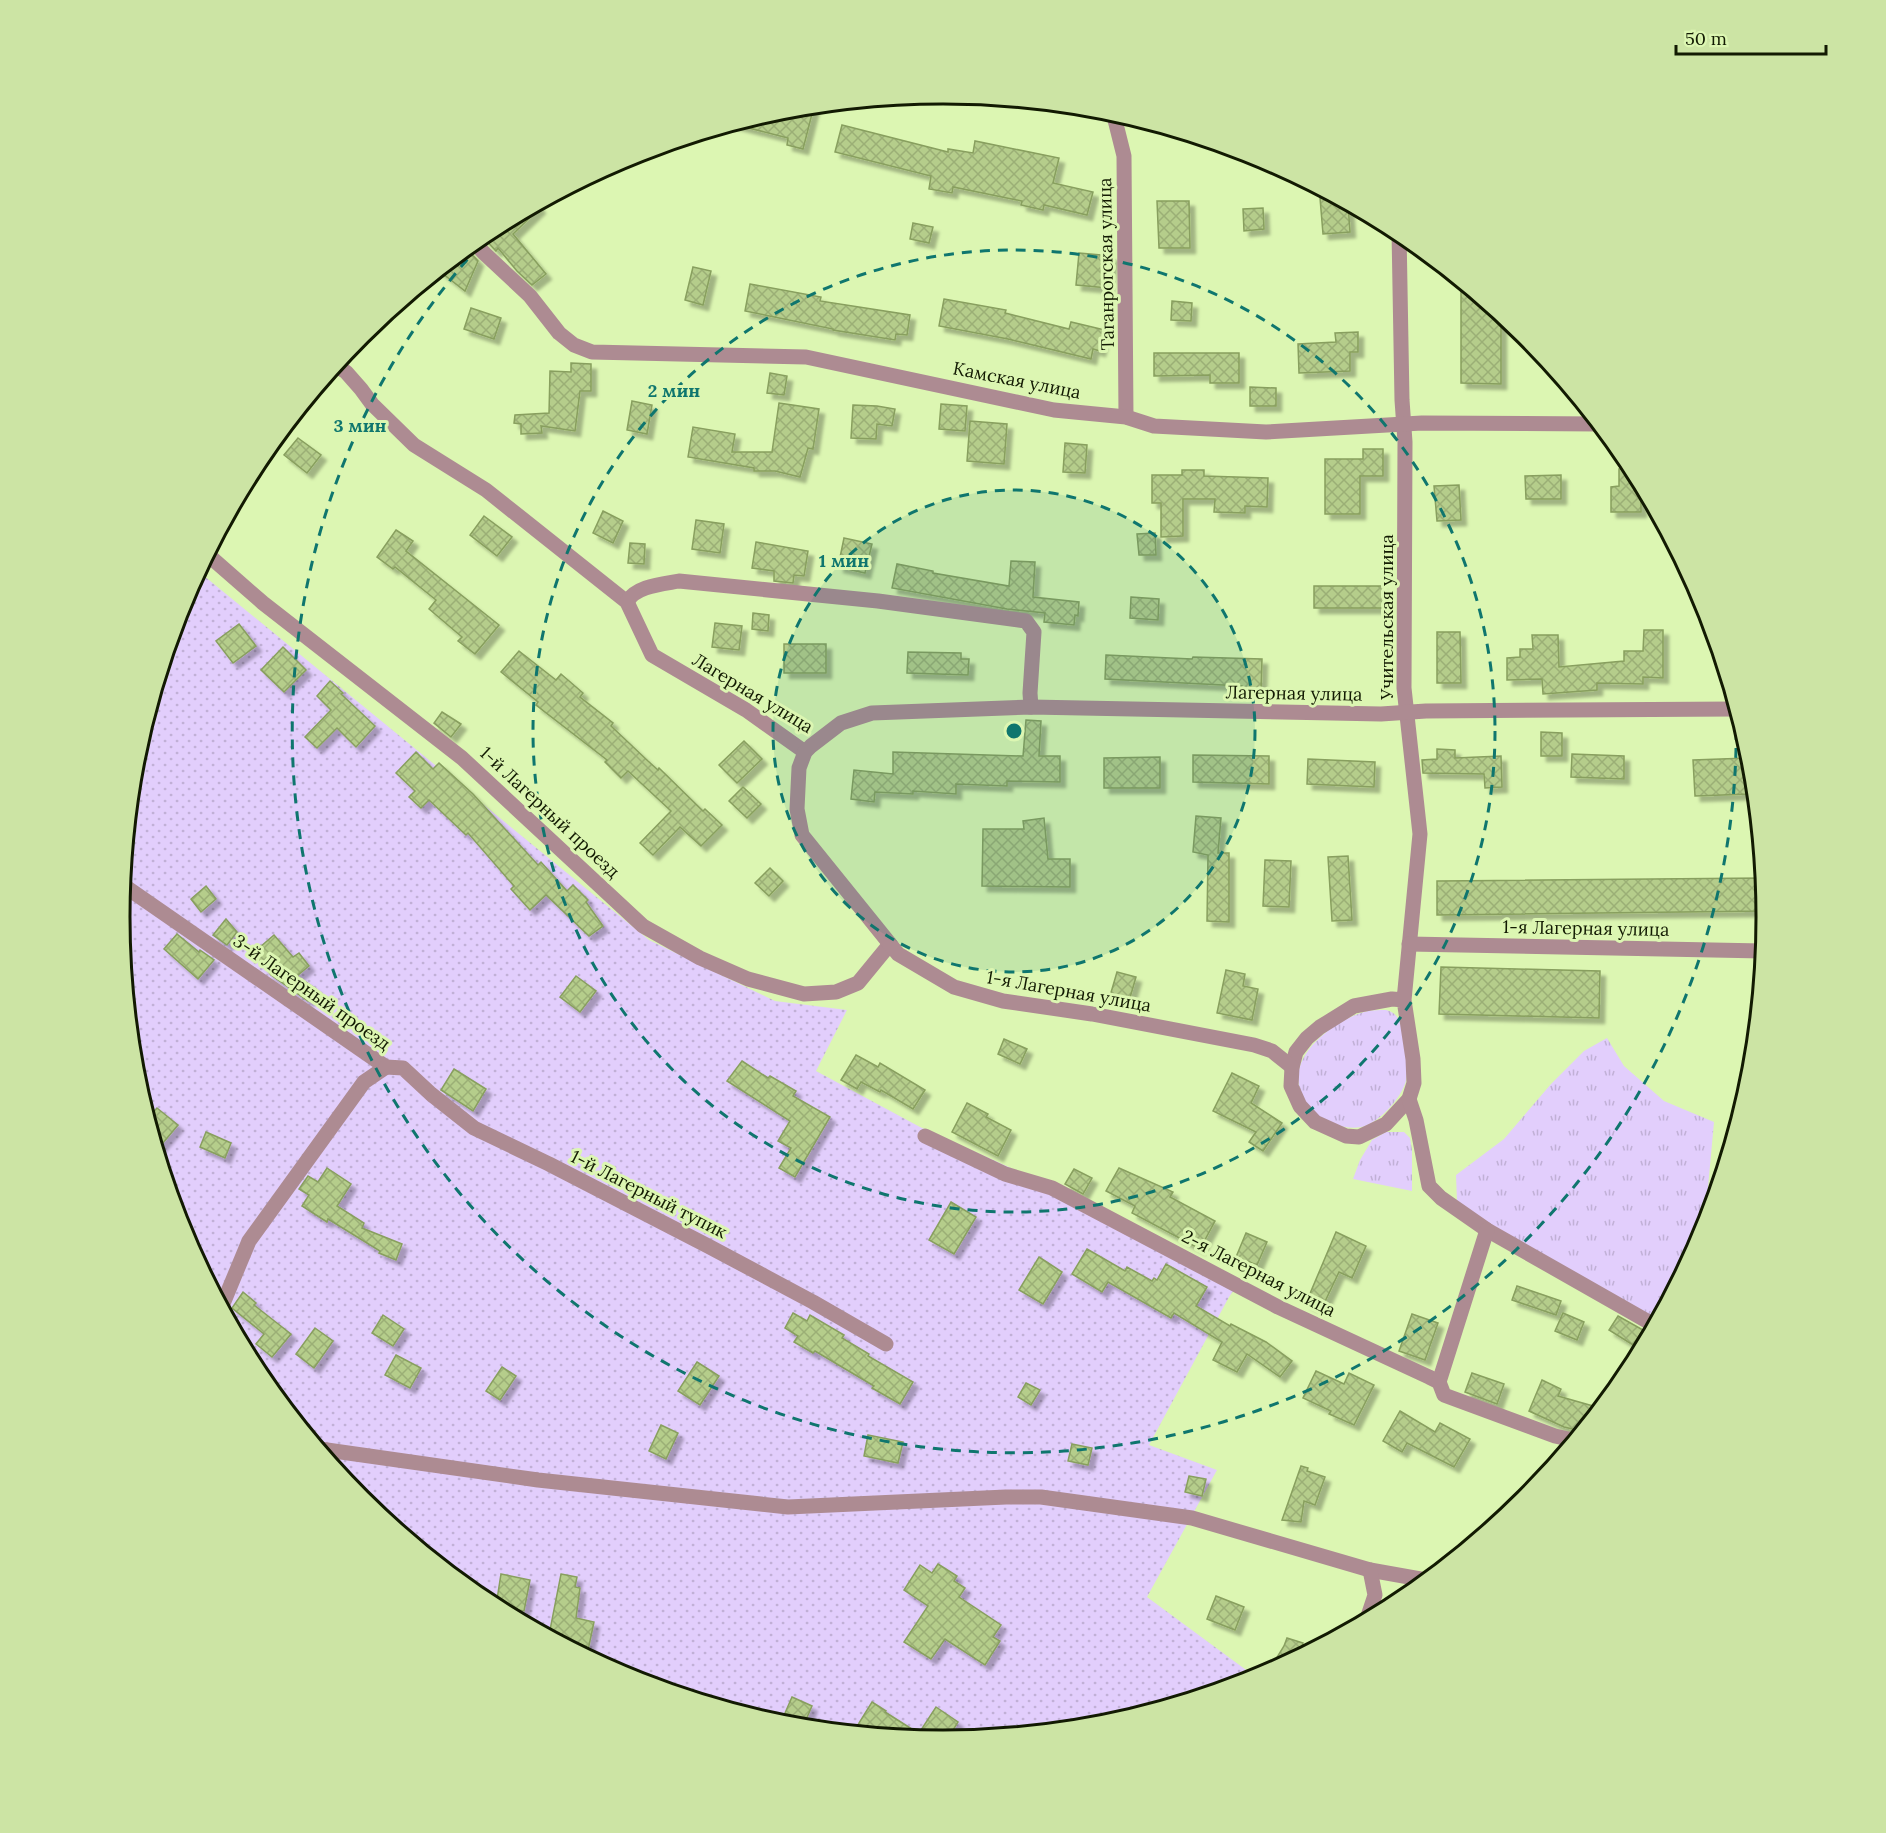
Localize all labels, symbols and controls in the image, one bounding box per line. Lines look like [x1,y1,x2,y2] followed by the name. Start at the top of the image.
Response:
[1676,18,1826,56] scale bar
[1685,27,1727,50] text: 50 m
[1093,177,1119,351] street label: Таганрогская улица
[951,356,1083,404] street label: Камская улица
[648,379,700,402] text: 2 мин
[333,414,387,437] text: 3 мин
[1375,534,1398,701] street label: Учительская улица
[819,549,869,572] text: 1 мин
[688,648,818,738] street label: Лагерная улица
[1225,680,1363,706] street label: Лагерная улица
[1004,721,1024,741] centre of rings
[475,741,625,883] street label: 1-й Лагерный проезд
[1503,915,1669,941] street label: 1-я Лагерная улица
[229,929,395,1055] street label: 3-й Лагерный проезд
[985,965,1153,1017] street label: 1-я Лагерная улица
[567,1145,731,1244] street label: 1-й Лагерный тупик
[1178,1224,1340,1322] street label: 2-я Лагерная улица

